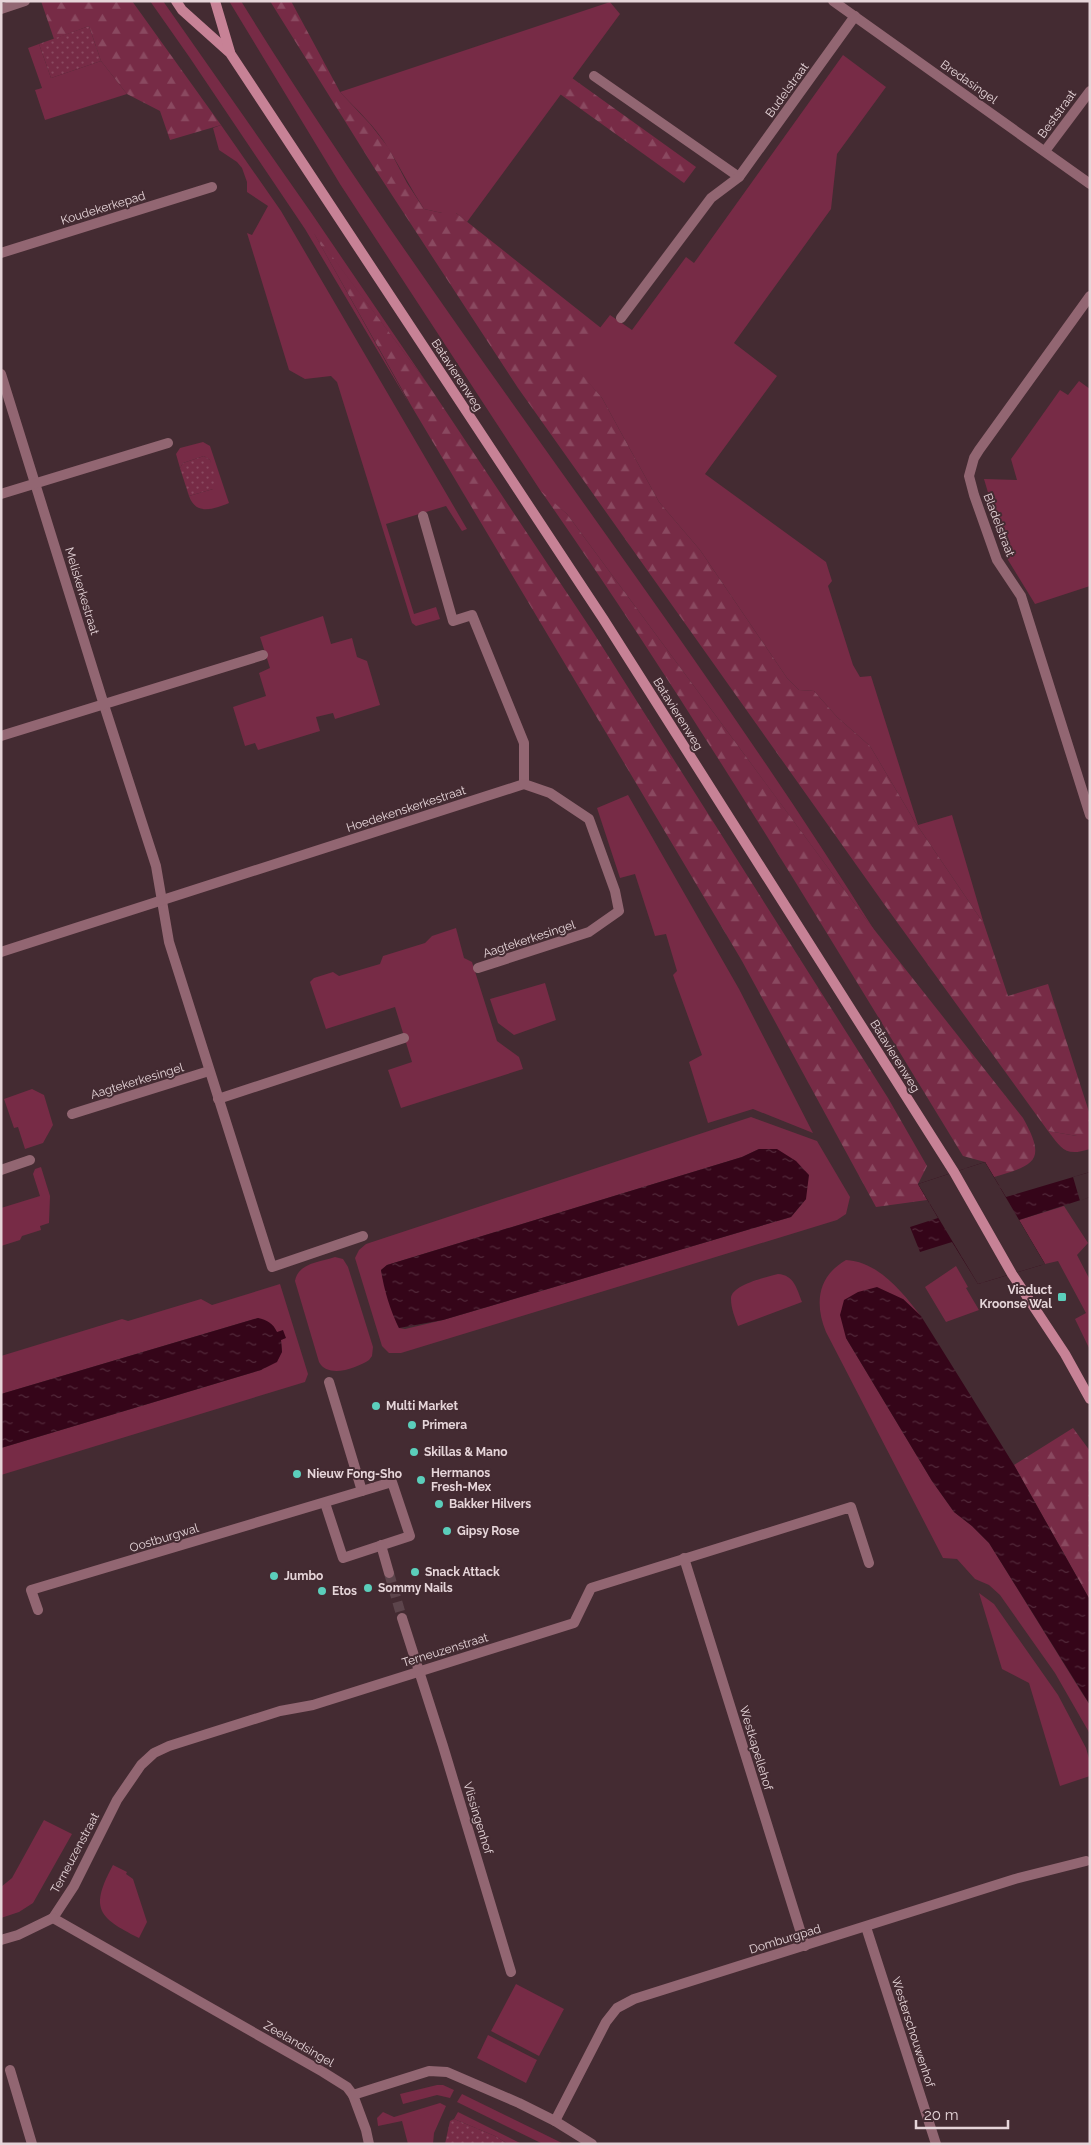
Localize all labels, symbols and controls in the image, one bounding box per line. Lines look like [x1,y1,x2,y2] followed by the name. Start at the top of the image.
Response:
[938,57,1001,107] street label: Bredasingel
[763,60,811,120] street label: Budelstraat
[1035,87,1079,141] street label: Beststraat
[59,188,147,228] street label: Koudekerkepad
[429,336,485,414] street label: Batavierenweg
[981,491,1017,559] street label: Bladelstraat
[62,546,102,636] street label: Meliskerkestraat
[650,675,706,753] street label: Batavierenweg
[345,783,467,835] street label: Hoedekenskerkestraat
[481,917,578,961] street label: Aagtekerkesingel
[867,1017,923,1095] street label: Batavierenweg
[89,1060,186,1102] street label: Aagtekerkesingel
[979,1283,1052,1311] place label: Viaduct Kroonse Wal
[1056,1291,1068,1303] marker: Viaduct Kroonse Wal
[386,1399,458,1413] place label: Multi Market
[370,1400,382,1412] marker: Multi Market
[422,1418,467,1432] place label: Primera
[406,1419,418,1431] marker: Primera
[424,1445,508,1459] place label: Skillas & Mano
[408,1446,420,1458] marker: Skillas & Mano
[431,1466,492,1494] place label: Hermanos Fresh-Mex
[307,1467,402,1481] place label: Nieuw Fong-Sho
[291,1468,303,1480] marker: Nieuw Fong-Sho
[415,1474,427,1486] marker: Hermanos Fresh-Mex
[449,1497,531,1511] place label: Bakker Hilvers
[433,1498,445,1510] marker: Bakker Hilvers
[128,1521,201,1555] street label: Oostburgwal
[457,1524,519,1538] place label: Gipsy Rose
[441,1525,453,1537] marker: Gipsy Rose
[425,1565,500,1579] place label: Snack Attack
[409,1566,421,1578] marker: Snack Attack
[284,1569,323,1583] place label: Jumbo
[268,1570,280,1582] marker: Jumbo
[378,1581,453,1595] place label: Sommy Nails
[362,1582,374,1594] marker: Sommy Nails
[332,1584,357,1598] place label: Etos
[316,1585,328,1597] marker: Etos
[400,1630,490,1670] street label: Terneuzenstraat
[737,1704,776,1793] street label: Westkapellehof
[460,1780,496,1857] street label: Vlissingenhof
[48,1810,102,1896] street label: Terneuzenstraat
[747,1921,823,1957] street label: Domburgpad
[889,1975,938,2090] street label: Westerschouwenhof
[261,2018,337,2070] street label: Zeelandsingel
[916,2098,1008,2130] scale bar
[924,2106,959,2124] text: 20 m

